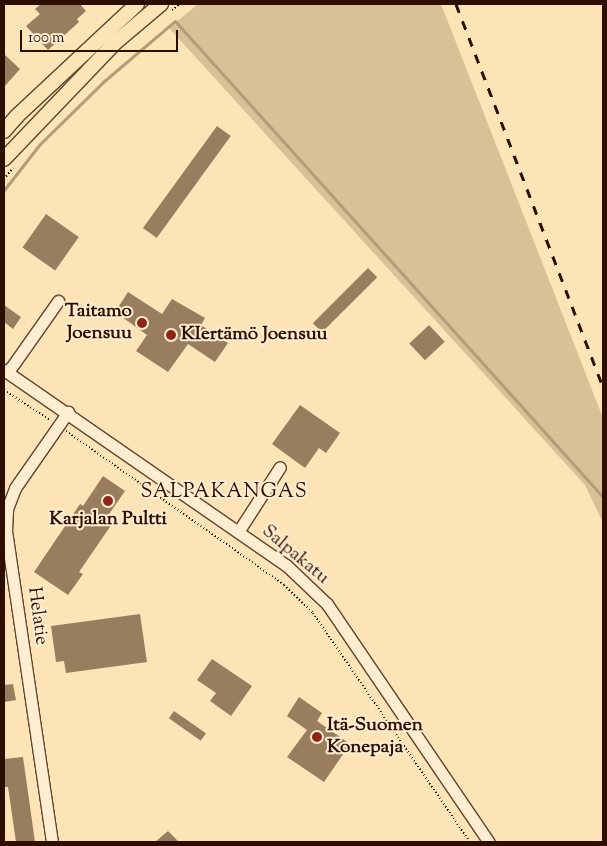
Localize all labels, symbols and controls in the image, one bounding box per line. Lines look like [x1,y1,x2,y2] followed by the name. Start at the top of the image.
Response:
[22,20,180,52] scale bar
[28,28,64,49] text: 100 m
[65,301,132,345] place label: Taitamo Joensuu
[136,317,148,329] marker: Taitamo Joensuu
[181,324,328,346] place label: KIertämö Joensuu
[165,329,177,341] marker: KIertämö Joensuu
[139,480,309,504] district label: SALPAKANGAS
[102,495,114,507] marker: Karjalan Pultti
[49,509,167,531] place label: Karjalan Pultti
[257,520,333,590] street label: Salpakatu
[22,586,52,646] street label: Helatie
[327,715,423,759] place label: Itä-Suomen Konepaja
[311,731,323,743] marker: Itä-Suomen Konepaja

